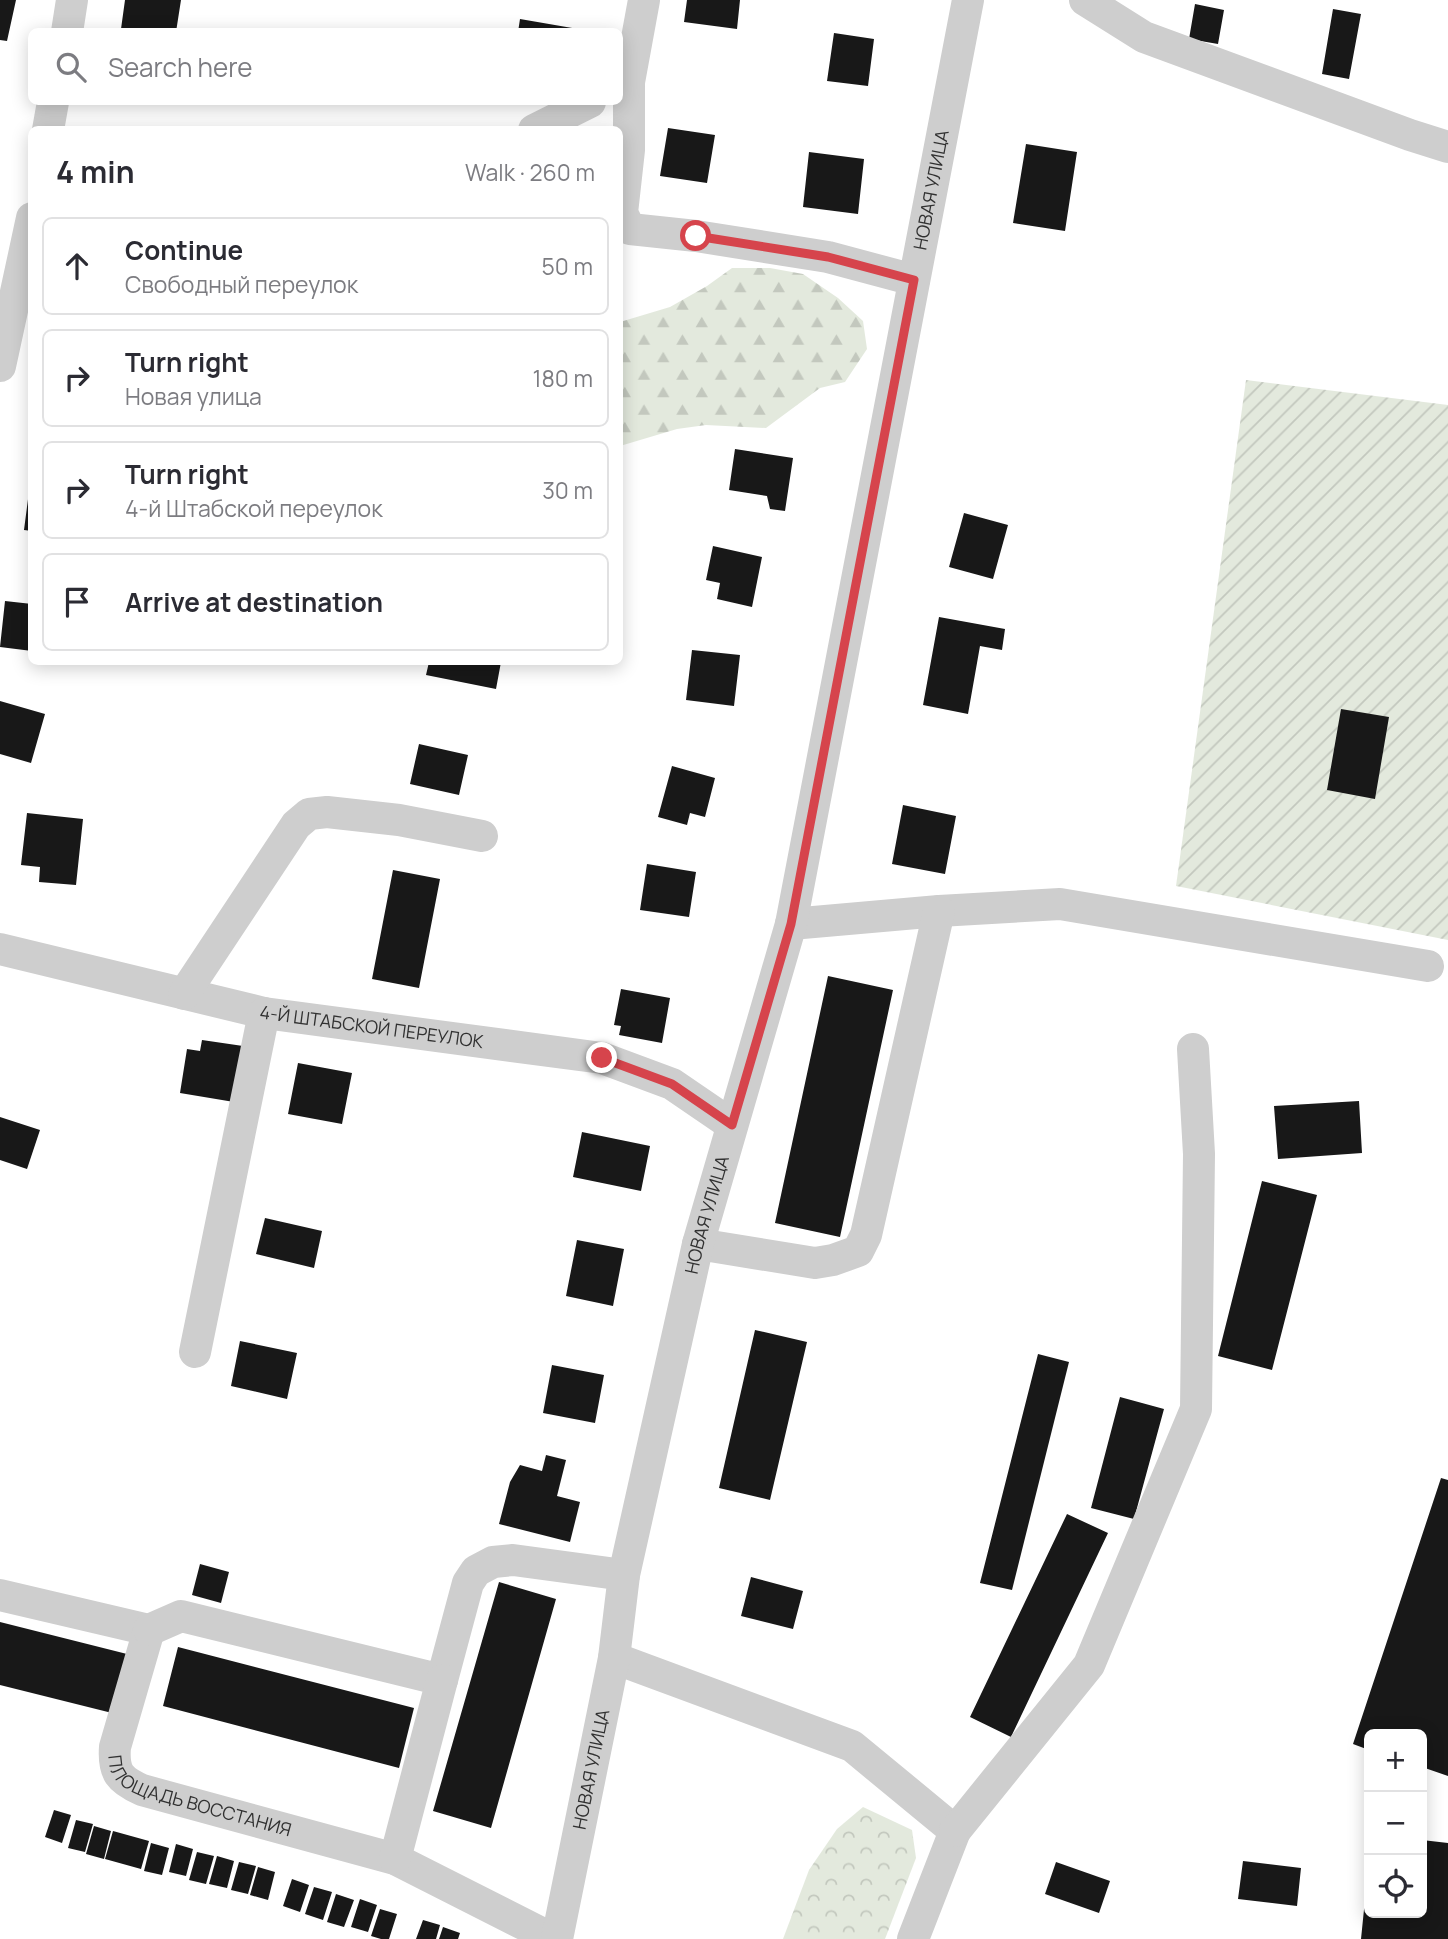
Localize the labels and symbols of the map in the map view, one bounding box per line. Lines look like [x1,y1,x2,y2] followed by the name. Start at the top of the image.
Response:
[907,127,954,252] street label: НОВАЯ УЛИЦА
[680,220,711,251] route start
[258,1000,485,1053] street label: 4-Й ШТАБСКОЙ ПЕРЕУЛОК
[586,1042,617,1073] route end
[679,1152,734,1276] street label: НОВАЯ УЛИЦА
[567,1707,614,1831] street label: НОВАЯ УЛИЦА
[103,1754,294,1841] street label: ПЛОЩАДЬ ВОССТАНИЯ

